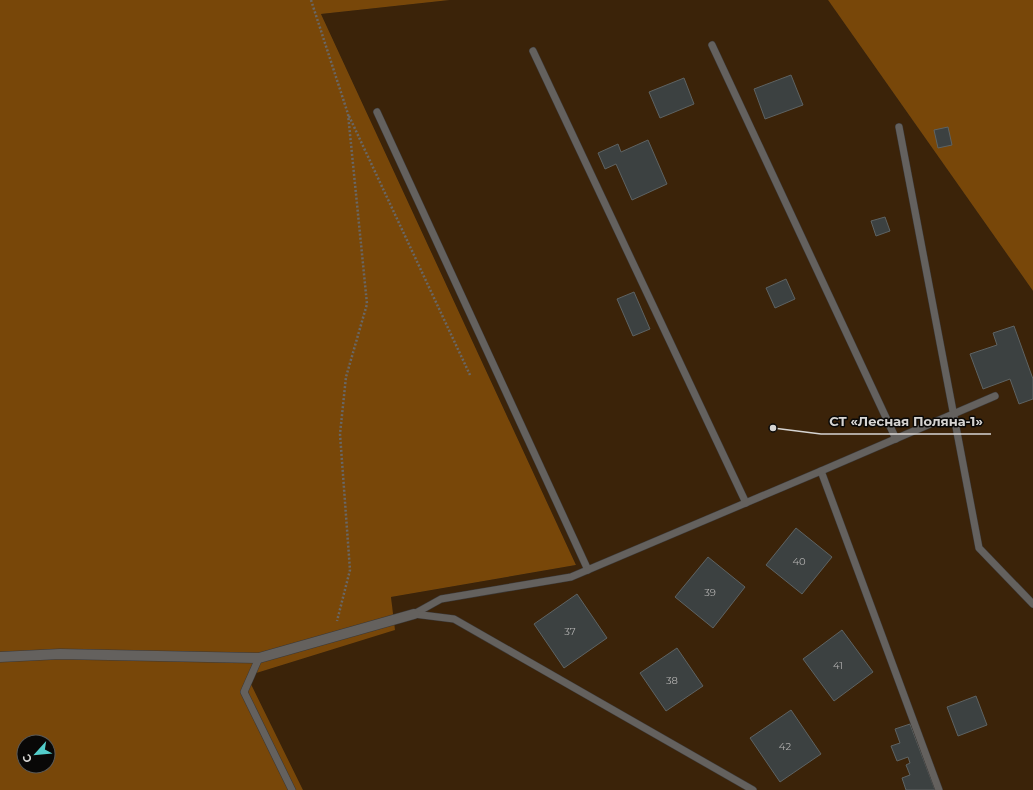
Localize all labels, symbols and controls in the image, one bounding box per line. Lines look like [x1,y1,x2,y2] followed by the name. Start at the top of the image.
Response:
[821,409,991,434] callout: СТ «Лесная Поляна-1»
[829,413,983,429] text: СТ «Лесная Поляна-1»
[792,555,806,568] house number: 40
[704,586,716,599] house number: 39
[564,625,576,638] house number: 37
[833,659,843,672] house number: 41
[666,674,678,687] house number: 38
[16,734,56,774] north arrow
[779,740,791,753] house number: 42
[19,752,35,765] text: С

